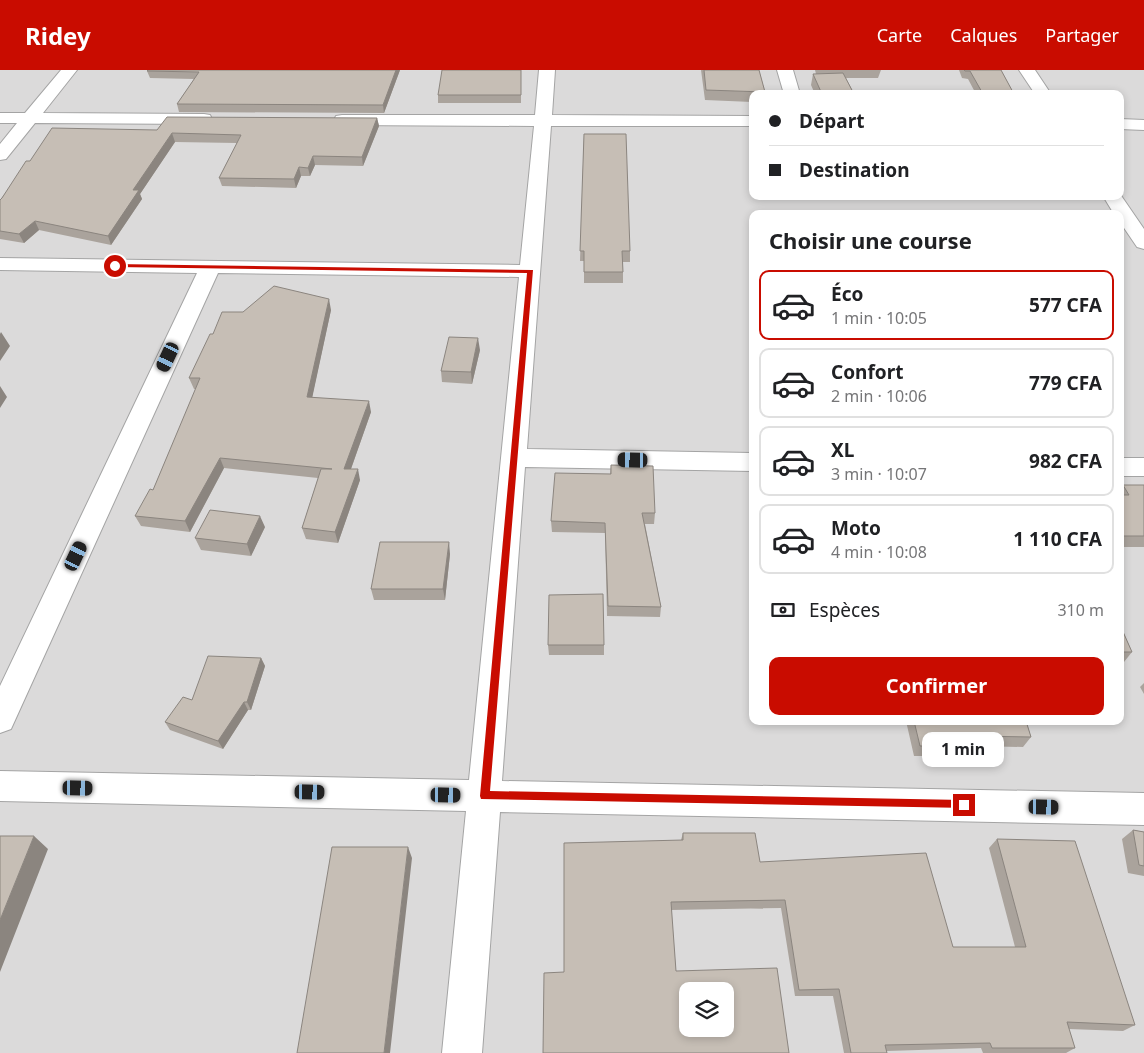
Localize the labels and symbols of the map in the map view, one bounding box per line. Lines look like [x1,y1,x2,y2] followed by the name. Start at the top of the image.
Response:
[104,255,126,277] route start
[154,340,181,374] car
[617,452,648,468] car
[62,539,89,573] car
[923,732,1005,768] callout: 1 min
[62,780,93,796] car
[294,784,325,800] car
[430,787,461,803] car
[953,794,975,816] route end
[1028,799,1059,815] car

